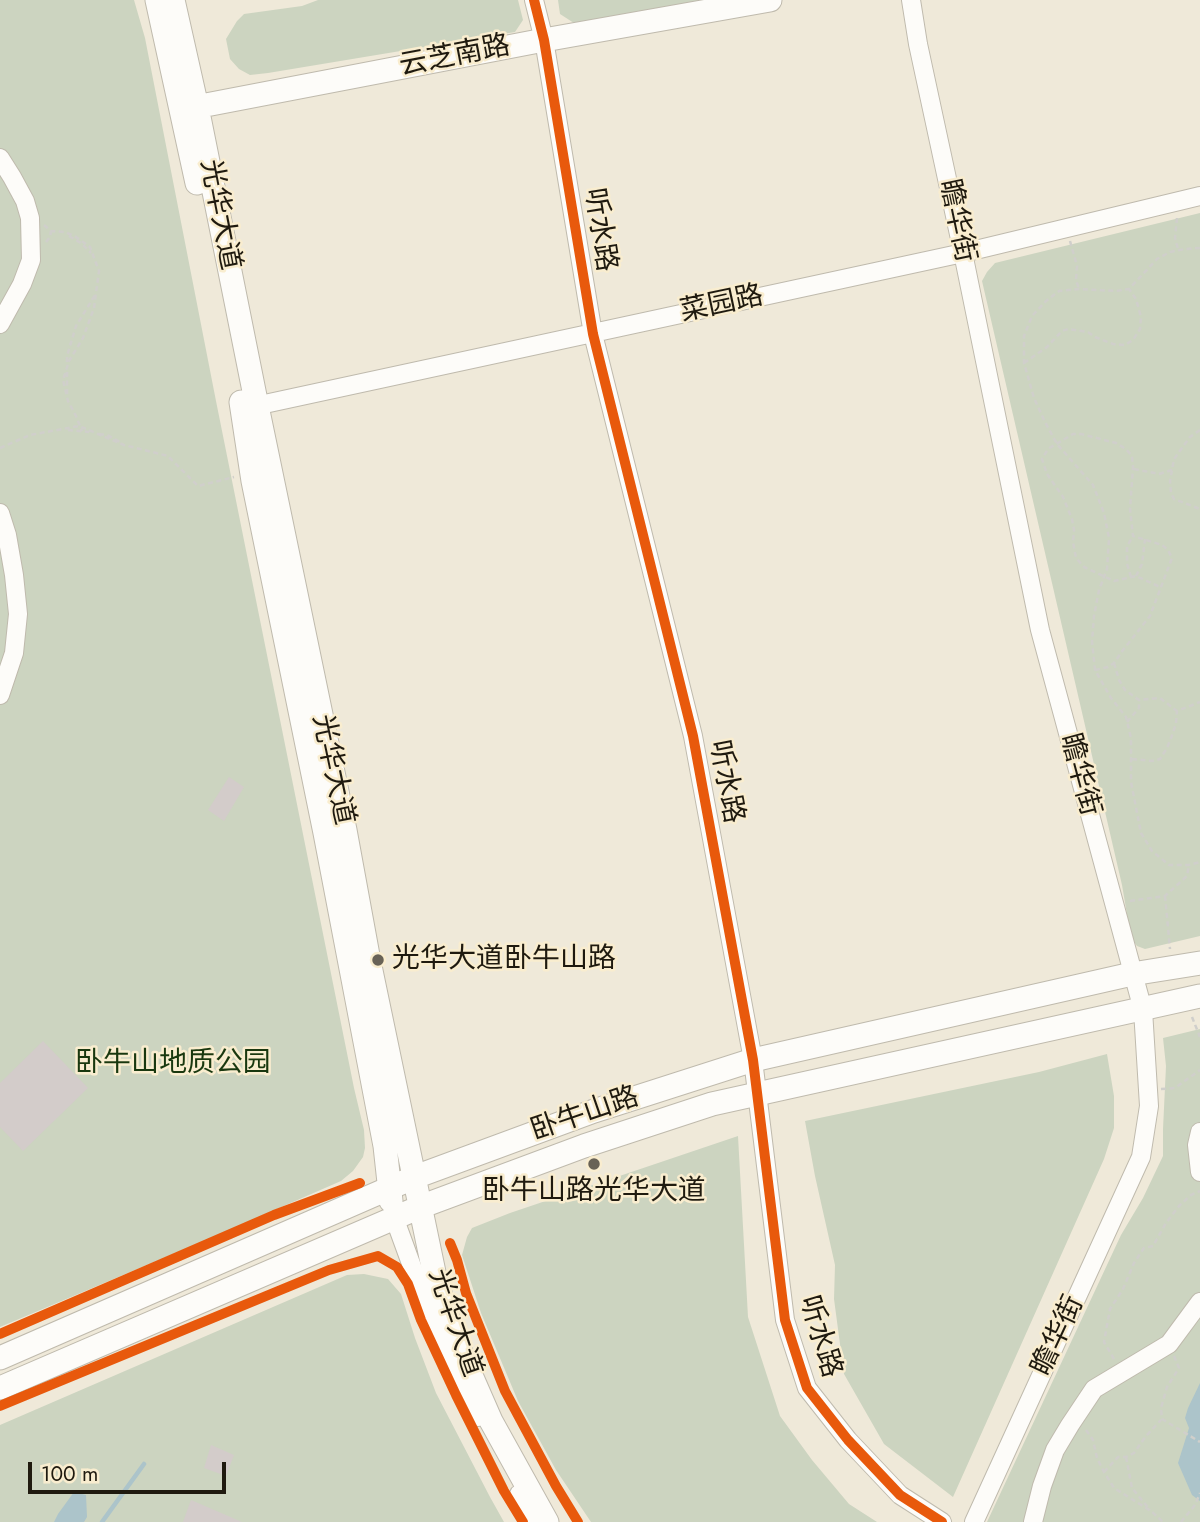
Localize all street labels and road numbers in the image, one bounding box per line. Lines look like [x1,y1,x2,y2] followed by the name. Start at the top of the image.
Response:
[397,30,513,84] street label: 云芝南路
[192,157,246,273] street label: 光华大道
[931,176,981,266] street label: 瞻华街
[576,186,622,274] street label: 听水路
[677,280,767,330] street label: 菜园路
[304,712,360,828] street label: 光华大道
[1052,730,1106,820] street label: 瞻华街
[700,738,750,826] street label: 听水路
[527,1081,643,1149] street label: 卧牛山路
[420,1265,488,1381] street label: 光华大道
[1026,1291,1092,1381] street label: 瞻华街
[791,1292,847,1382] street label: 听水路

